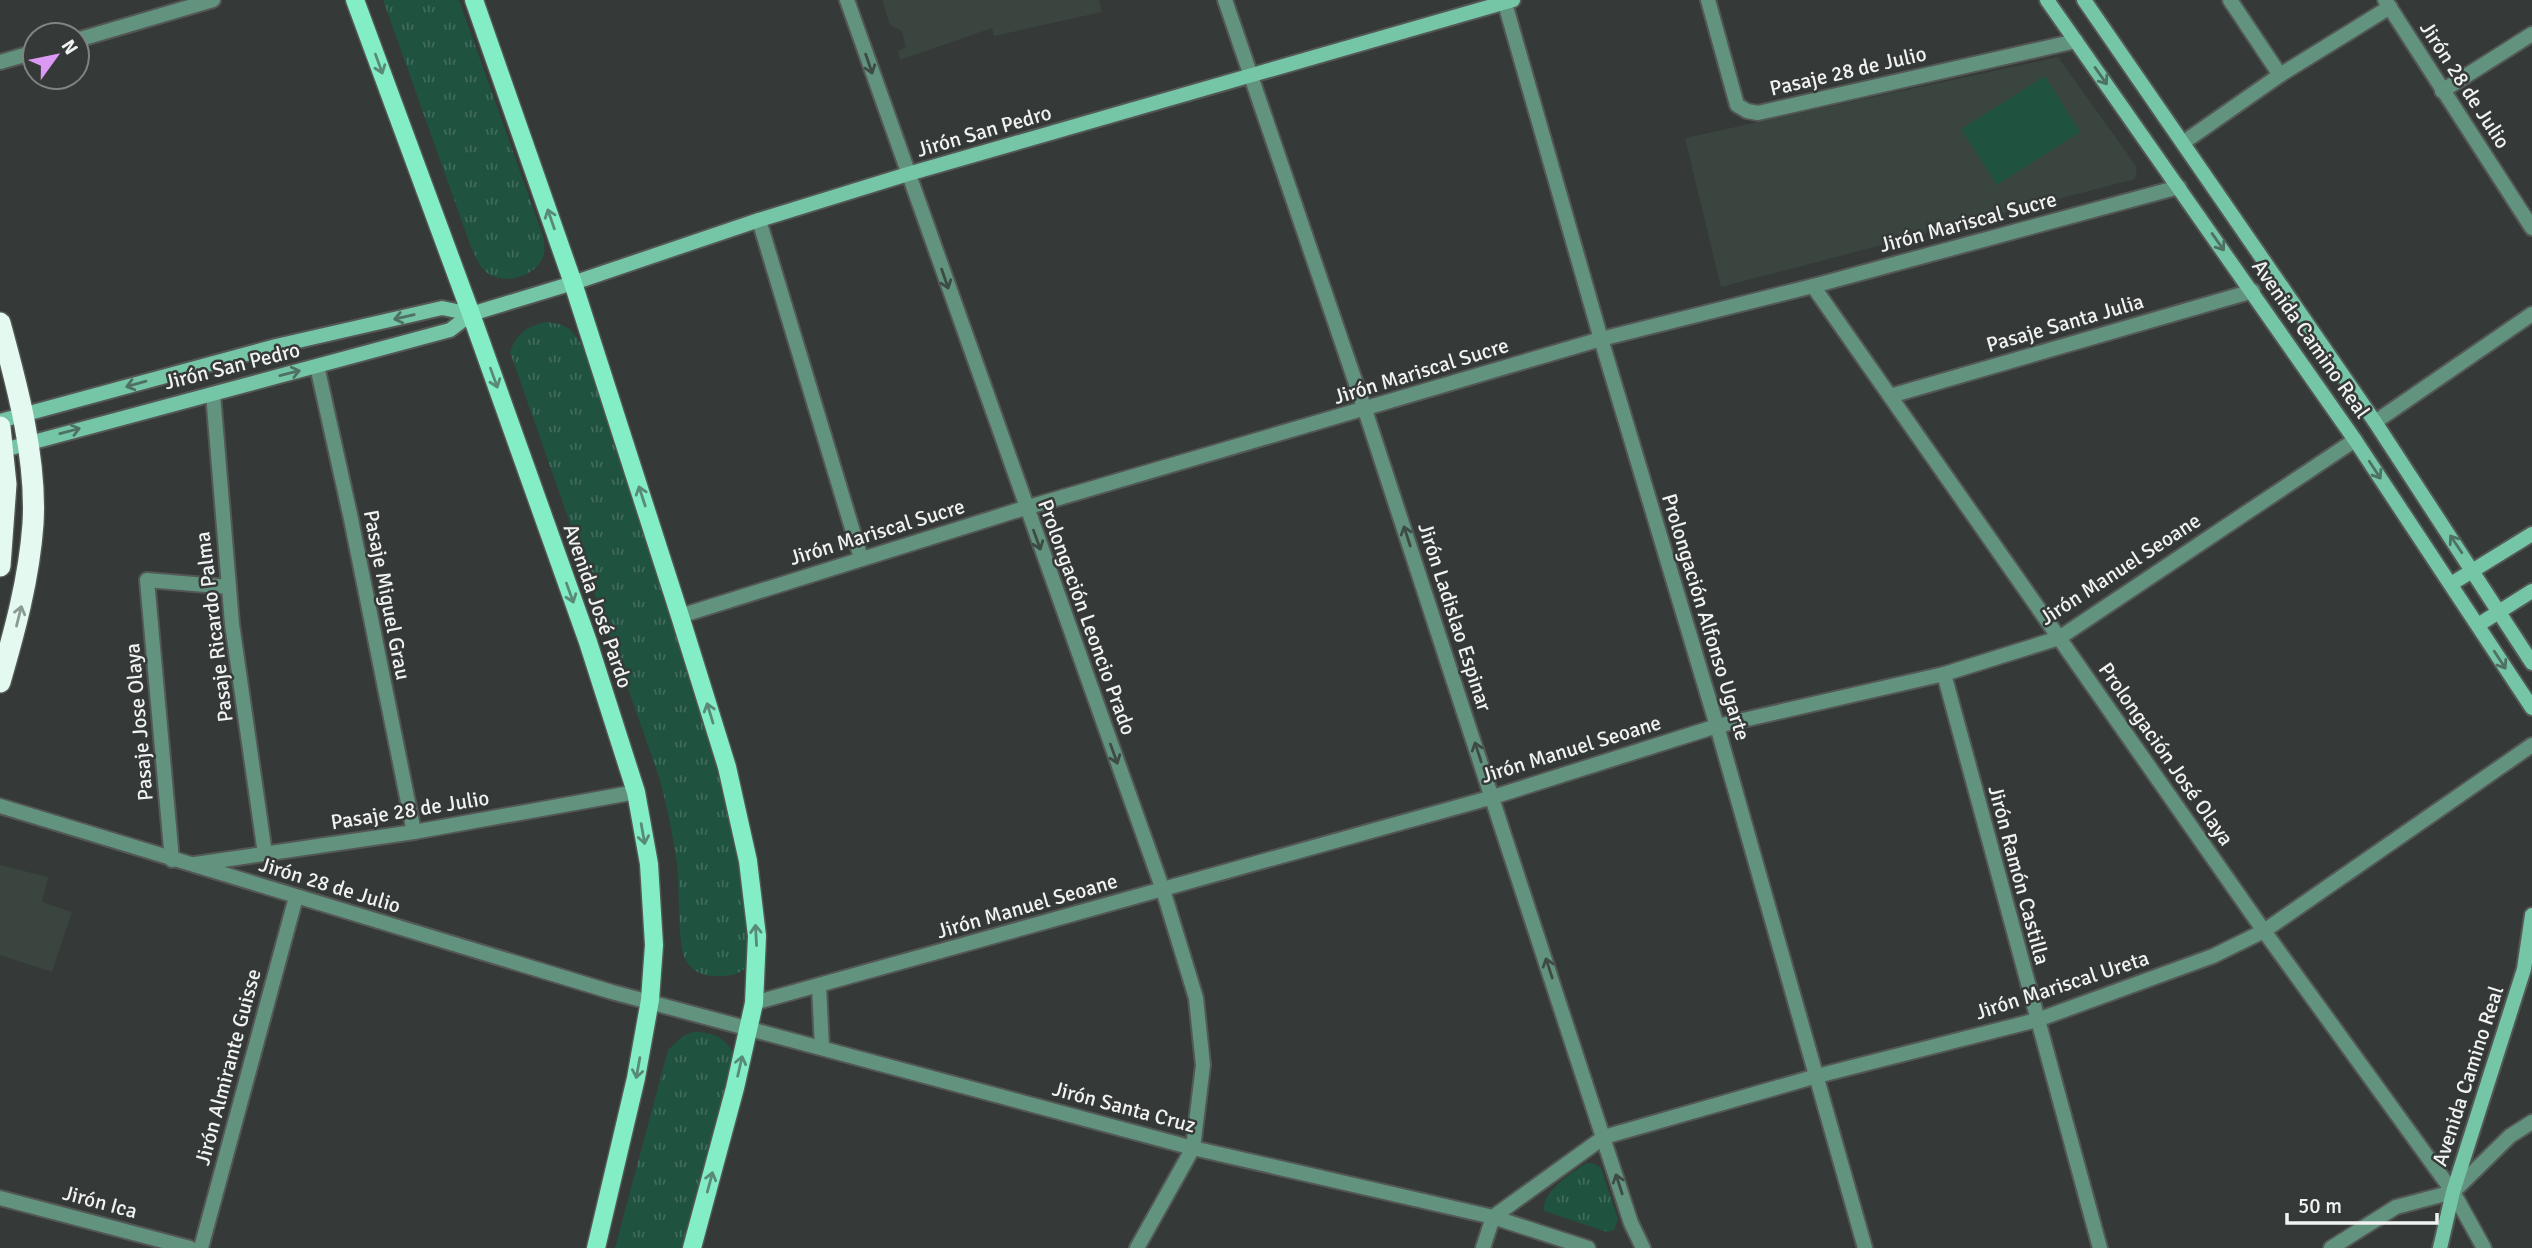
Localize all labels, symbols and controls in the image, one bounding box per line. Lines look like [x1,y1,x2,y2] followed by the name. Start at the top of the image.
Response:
[2414,16,2516,154] street label: Jirón 28 de Julio
[21,21,91,91] north arrow
[56,35,83,59] text: N
[1767,40,1929,102] street label: Pasaje 28 de Julio
[374,53,386,75] one-way arrow
[864,53,876,75] one-way arrow
[2094,66,2108,85] one-way arrow
[914,99,1054,163] street label: Jirón San Pedro
[1877,186,2059,258] street label: Jirón Mariscal Sucre
[544,208,556,230] one-way arrow
[2211,232,2225,251] one-way arrow
[2246,255,2376,423] street label: Avenida Camino Real
[939,268,952,290] one-way arrow
[1983,288,2147,358] street label: Pasaje Santa Julia
[394,311,416,324] one-way arrow
[1330,332,1512,410] street label: Jirón Mariscal Sucre
[161,337,303,395] street label: Jirón San Pedro
[278,366,301,379] one-way arrow
[489,367,501,389] one-way arrow
[125,378,147,391] one-way arrow
[59,424,81,437] one-way arrow
[2368,460,2382,479] one-way arrow
[634,486,647,508] one-way arrow
[1656,490,1756,744] street label: Prolongación Alfonso Ugarte
[786,493,968,571] street label: Jirón Mariscal Sucre
[1032,496,1142,738] street label: Prolongación Leoncio Prado
[2035,507,2205,631] street label: Jirón Manuel Seoane
[358,508,416,682] street label: Pasaje Miguel Grau
[1412,519,1498,715] street label: Jirón Ladislao Espinar
[558,520,638,692] street label: Avenida José Pardo
[1399,525,1412,547] one-way arrow
[1032,528,1044,550] one-way arrow
[189,530,239,724] street label: Pasaje Ricardo Palma
[2448,535,2463,554] one-way arrow
[565,581,577,603] one-way arrow
[13,605,26,628] one-way arrow
[119,642,159,802] street label: Pasaje Jose Olaya
[2493,650,2508,669] one-way arrow
[2093,657,2239,851] street label: Prolongación José Olaya
[703,702,716,724] one-way arrow
[1478,709,1664,789] street label: Jirón Manuel Seoane
[1471,741,1483,763] one-way arrow
[1109,742,1121,764] one-way arrow
[1983,782,2055,968] street label: Jirón Ramón Castilla
[329,785,491,835] street label: Pasaje 28 de Julio
[637,822,650,845] one-way arrow
[256,851,404,919] street label: Jirón 28 de Julio
[934,868,1120,944] street label: Jirón Manuel Seoane
[750,924,763,947] one-way arrow
[1972,945,2152,1025] street label: Jirón Mariscal Ureta
[1541,957,1554,979] one-way arrow
[189,966,267,1168] street label: Jirón Almirante Guisse
[2427,983,2509,1169] street label: Avenida Camino Real
[734,1055,747,1078] one-way arrow
[631,1056,644,1078] one-way arrow
[1050,1075,1198,1139] street label: Jirón Santa Cruz
[704,1171,717,1194] one-way arrow
[1612,1173,1625,1195] one-way arrow
[60,1180,140,1224] street label: Jirón Ica
[2287,1182,2438,1226] scale bar
[2298,1193,2342,1219] text: 50 m

